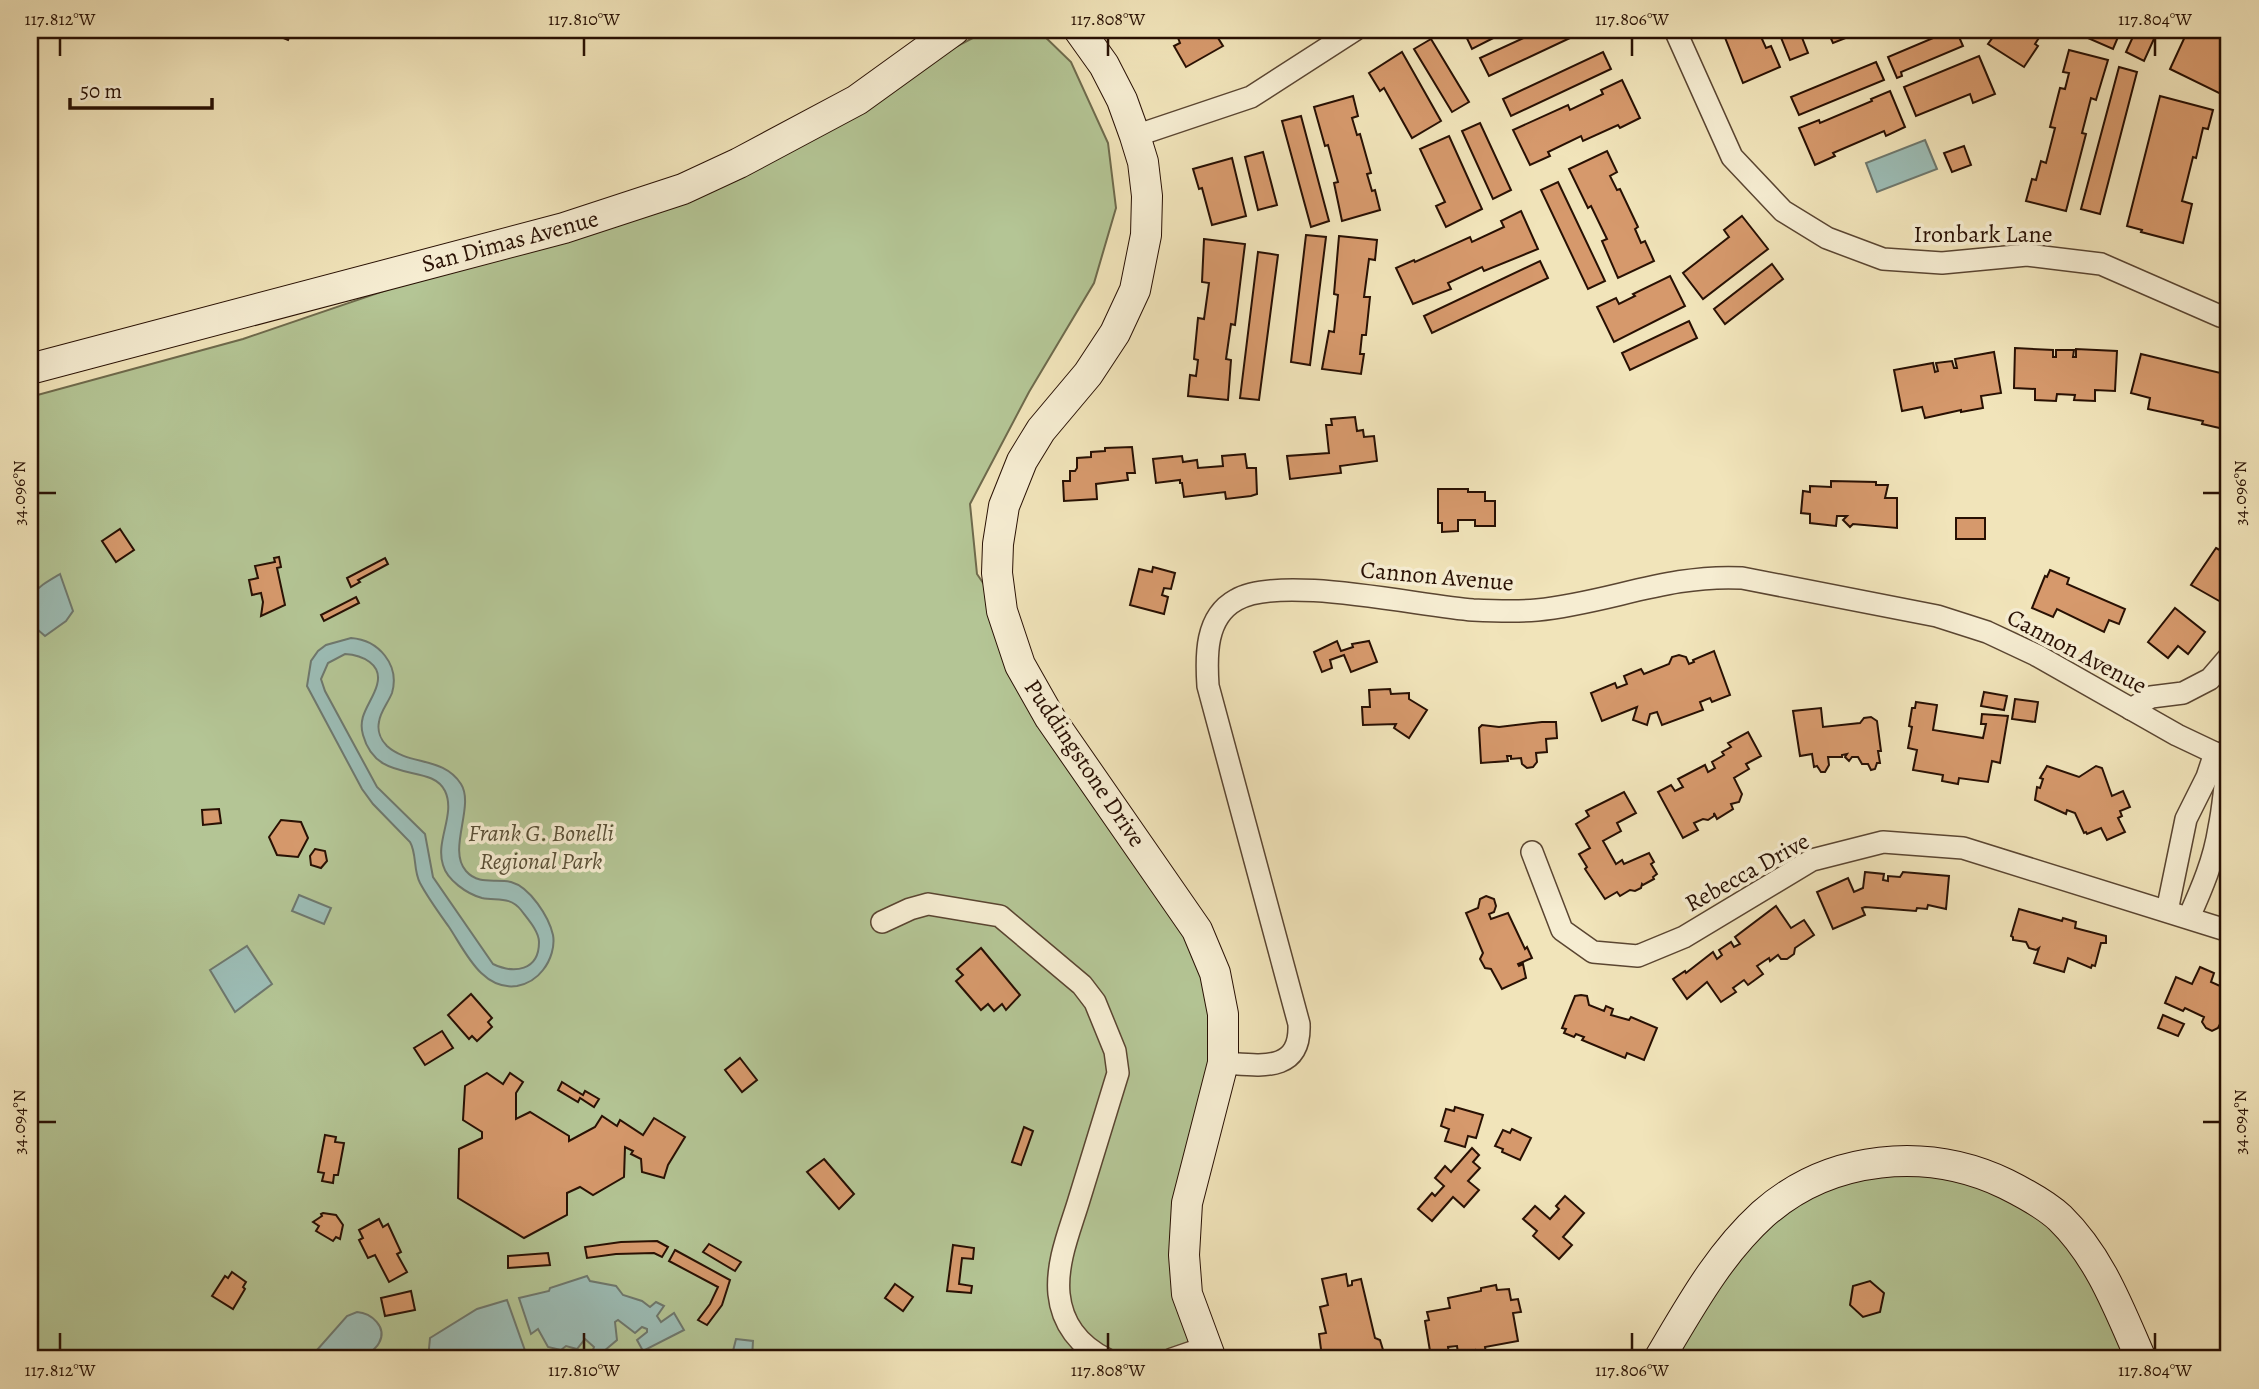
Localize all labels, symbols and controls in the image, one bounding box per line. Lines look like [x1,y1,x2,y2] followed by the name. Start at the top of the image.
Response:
[24,7,96,31] text: 117.812°W
[548,7,620,31] text: 117.810°W
[1071,7,1146,31] text: 117.808°W
[1595,7,1669,31] text: 117.806°W
[2118,7,2192,31] text: 117.804°W
[70,66,212,110] scale bar
[80,77,122,105] text: 50 m
[418,202,602,280] street label: San Dimas Avenue
[1914,218,2052,250] street label: Ironbark Lane
[7,460,31,526] text: 34.096°N
[2228,460,2252,526] text: 34.096°N
[1359,553,1515,599] street label: Cannon Avenue
[2002,601,2152,701] street label: Cannon Avenue
[1017,673,1153,853] street label: Puddingstone Drive
[468,817,614,877] park label: Frank G. Bonelli Regional Park
[1679,825,1815,919] street label: Rebecca Drive
[7,1089,31,1155] text: 34.094°N
[2228,1089,2252,1155] text: 34.094°N
[24,1358,96,1382] text: 117.812°W
[548,1358,620,1382] text: 117.810°W
[1071,1358,1146,1382] text: 117.808°W
[1595,1358,1669,1382] text: 117.806°W
[2118,1358,2192,1382] text: 117.804°W

